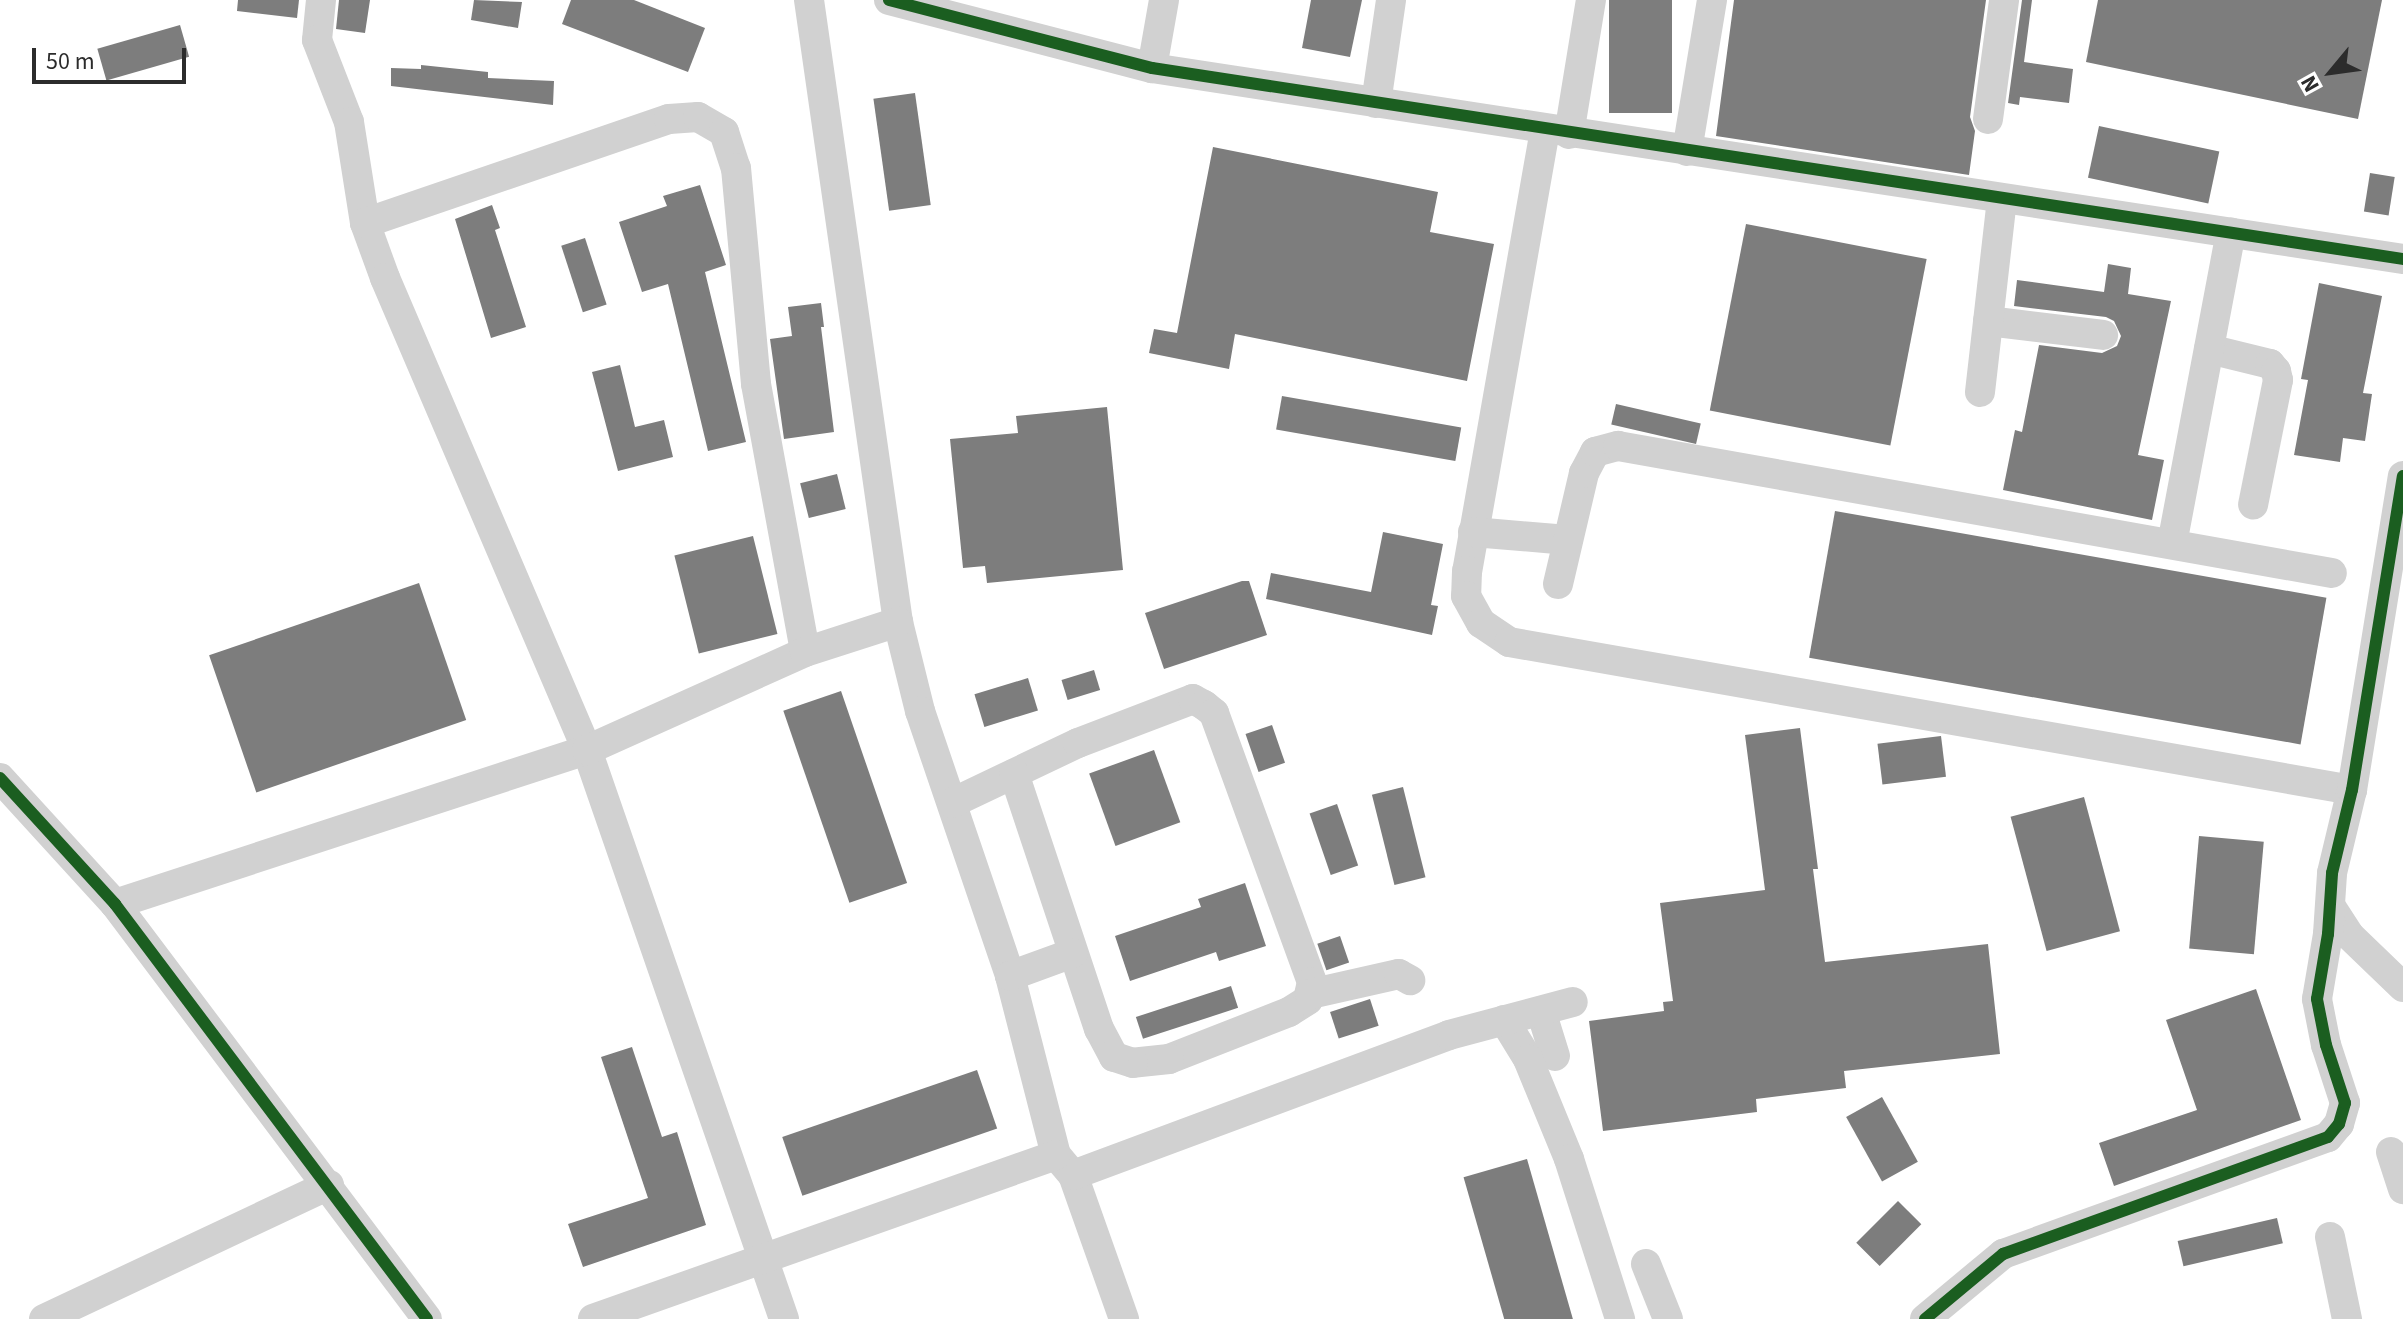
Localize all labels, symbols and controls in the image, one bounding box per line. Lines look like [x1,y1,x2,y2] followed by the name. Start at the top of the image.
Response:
[36,32,190,82] scale bar
[2291,32,2371,112] north arrow
[46,44,95,79] text: 50 m
[2292,69,2328,98] text: N

